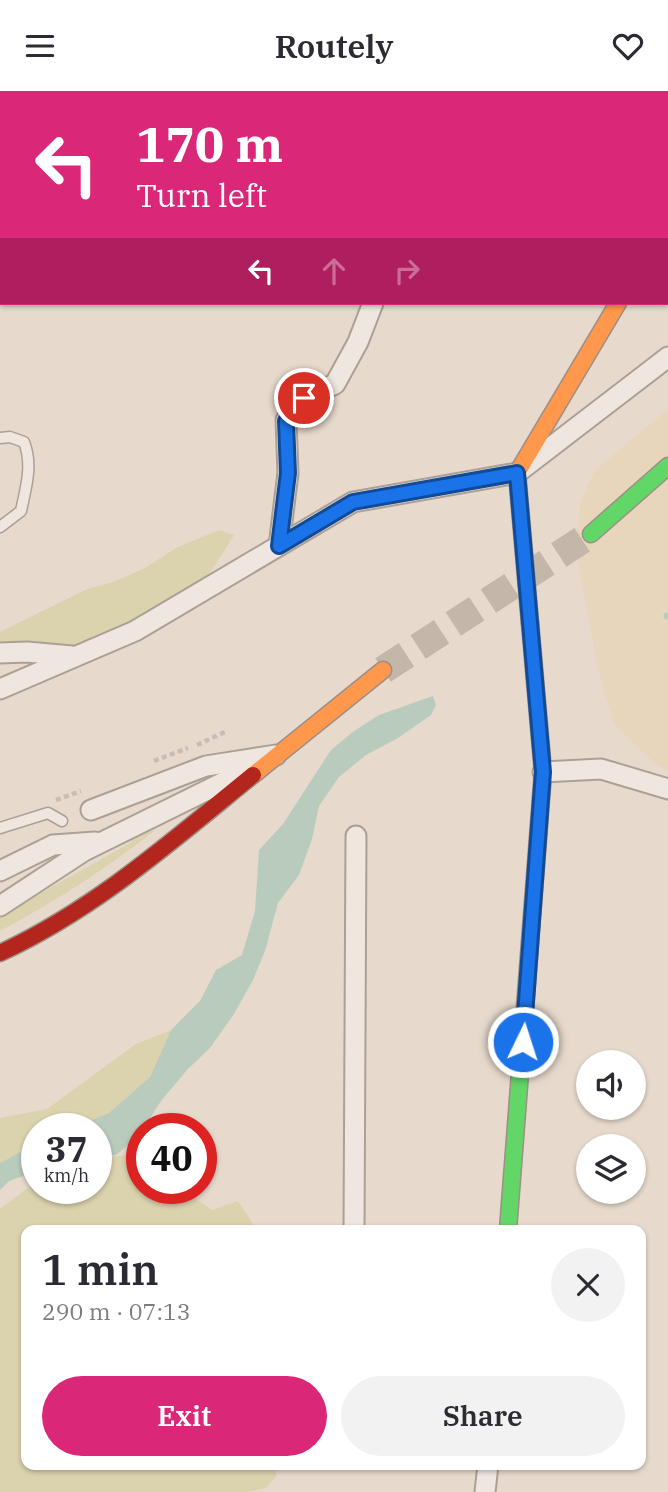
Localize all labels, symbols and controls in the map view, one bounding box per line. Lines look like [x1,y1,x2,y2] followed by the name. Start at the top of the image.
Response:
[275,25,393,67] text: Routely
[21,27,59,65] icon: menu
[609,27,647,65] icon: heart
[136,112,283,175] text: 170 m
[21,119,112,210] icon: left
[136,174,267,216] text: Turn left
[242,252,280,290] icon: left
[315,252,353,290] icon: ahead
[388,252,426,290] icon: right
[274,368,334,428] pin
[285,379,323,417] icon: arrive
[486,1005,560,1079] position arrow
[576,1050,646,1204] map controls
[576,1050,646,1120] button: sound
[126,1113,217,1204] speed limit sign: 40
[45,1126,88,1172] text: 37
[576,1134,646,1204] button: layers
[44,1164,89,1187] text: km/h
[42,1242,159,1297] text: 1 min
[551,1248,625,1322] button: close
[42,1296,191,1326] text: 290 m · 07:13
[42,1376,327,1456] button: Exit
[341,1376,625,1456] button: Share

